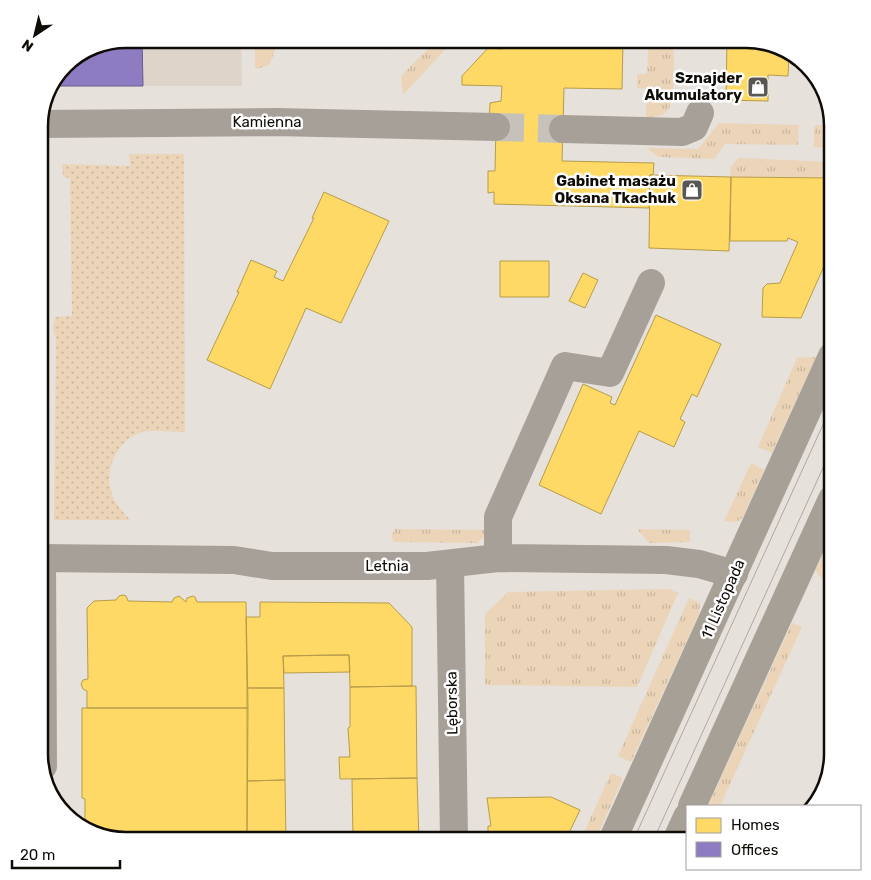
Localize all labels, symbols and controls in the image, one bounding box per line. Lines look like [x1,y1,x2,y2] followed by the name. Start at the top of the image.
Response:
[10,10,60,60] north arrow
[19,35,37,55] text: N
[645,69,742,104] place label: Sznajder Akumulatory
[746,75,770,99] shop icon: Sznajder Akumulatory
[232,113,302,131] street label: Kamienna
[555,172,676,207] place label: Gabinet masażu Oksana Tkachuk
[680,178,704,202] shop icon: Gabinet masażu Oksana Tkachuk
[697,556,749,642] street label: 11 Listopada
[365,557,409,575] street label: Letnia
[442,671,462,735] street label: Lęborska
[686,805,861,870] legend
[731,816,780,834] text: Homes
[12,838,120,870] scale bar
[731,841,779,859] text: Offices
[20,846,55,864] text: 20 m

